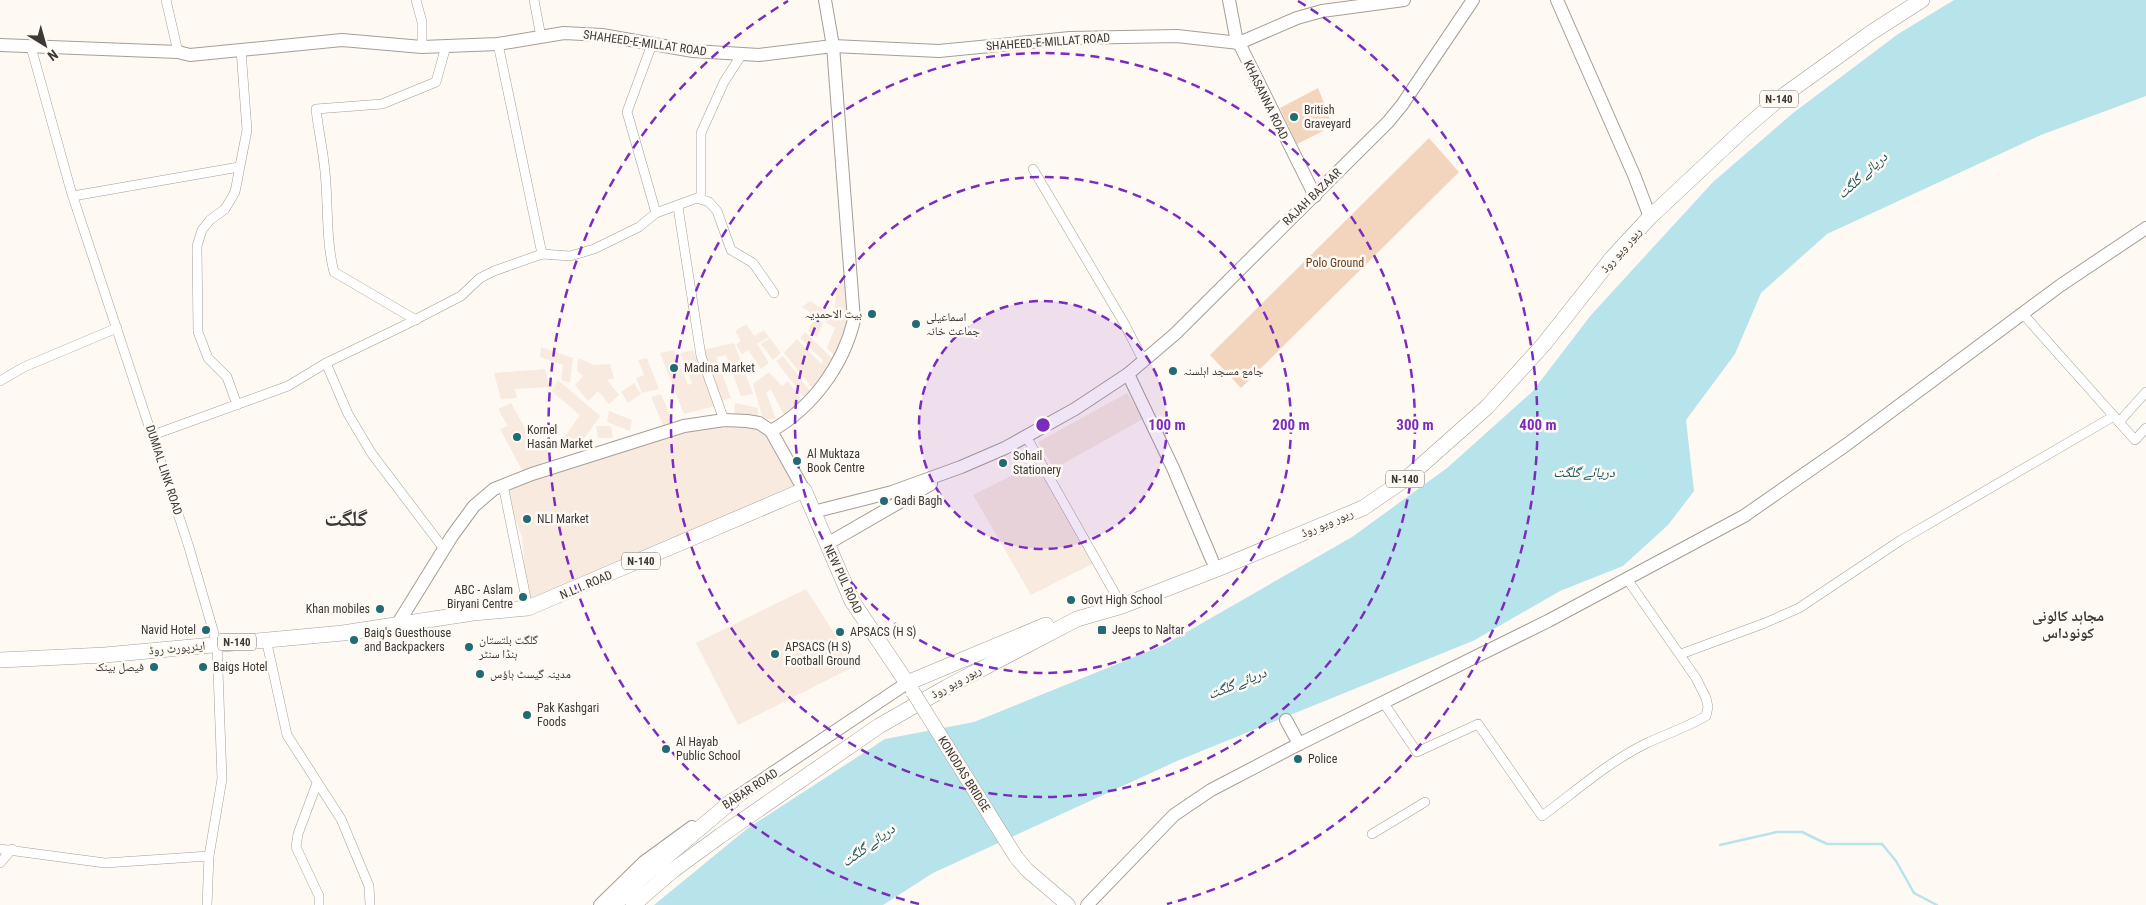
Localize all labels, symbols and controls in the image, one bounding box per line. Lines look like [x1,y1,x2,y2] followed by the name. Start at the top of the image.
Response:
[20,20,70,70] north arrow
[582,27,708,59] street label: SHAHEED-E-MILLAT ROAD
[985,31,1111,53] street label: SHAHEED-E-MILLAT ROAD
[45,46,61,64] text: N
[1241,58,1291,142] street label: KHASANNA ROAD
[1760,90,1798,108] road number: N-140
[1304,103,1351,131] place label: British Graveyard
[1288,111,1300,123] marker: British Graveyard
[1834,148,1891,202] water label: دریائے گلگت
[1280,165,1345,228] street label: RAJAH BAZAAR
[1598,224,1645,276] street label: ریور ویو روڈ
[1306,256,1364,270] park label: Polo Ground
[805,307,862,321] place label: بیت الاحمدیہ
[866,308,878,320] marker: بیت الاحمدیہ
[926,310,980,338] place label: اسماعیلی جماعت خانہ
[910,318,922,330] marker: اسماعیلی جماعت خانہ
[684,361,755,375] place label: Madina Market
[668,362,680,374] marker: Madina Market
[1183,364,1264,378] place label: جامع مسجد اہلسنہ
[1167,365,1179,377] marker: جامع مسجد اہلسنہ
[1034,416,1052,434] centre of rings
[1148,416,1186,434] text: 100 m
[1272,416,1310,434] text: 200 m
[1396,416,1434,434] text: 300 m
[1519,416,1557,434] text: 400 m
[143,423,185,517] street label: DUMIAL LINK ROAD
[527,423,593,451] place label: Kornel Hasan Market
[511,431,523,443] marker: Kornel Hasan Market
[807,447,865,475] place label: Al Muktaza Book Centre
[1013,449,1061,477] place label: Sohail Stationery
[791,455,803,467] marker: Al Muktaza Book Centre
[997,457,1009,469] marker: Sohail Stationery
[1553,464,1615,480] water label: دریائے گلگت
[1386,470,1424,488] road number: N-140
[894,494,943,508] place label: Gadi Bagh
[878,495,890,507] marker: Gadi Bagh
[324,506,368,531] district label: گلگت
[1299,506,1355,540] street label: ریور ویو روڈ
[537,512,589,526] place label: NLI Market
[521,513,533,525] marker: NLI Market
[821,542,865,616] street label: NEW PUL ROAD
[622,552,660,570] road number: N-140
[558,568,614,602] street label: N.L.I. ROAD
[447,583,513,611] place label: ABC - Aslam Biryani Centre
[517,591,529,603] marker: ABC - Aslam Biryani Centre
[1081,593,1163,607] place label: Govt High School
[1065,594,1077,606] marker: Govt High School
[306,602,370,616] place label: Khan mobiles
[374,603,386,615] marker: Khan mobiles
[2032,607,2104,642] district label: مجاہد کالونی کونوداس
[141,623,196,637] place label: Navid Hotel
[1112,623,1185,637] place label: Jeeps to Naltar
[200,624,212,636] marker: Navid Hotel
[1096,624,1108,636] marker: Jeeps to Naltar
[850,625,916,639] place label: APSACS (H S)
[364,626,451,654] place label: Baig's Guesthouse and Backpackers
[834,626,846,638] marker: APSACS (H S)
[478,633,538,661] place label: گلگت بلتستان ہنڈا سنٹر
[218,634,256,650] road number: N-140
[348,634,360,646] marker: Baig's Guesthouse and Backpackers
[148,639,206,658] street label: ایئرپورٹ روڈ
[785,640,860,668] place label: APSACS (H S) Football Ground
[463,641,475,653] marker: گلگت بلتستان ہنڈا سنٹر
[769,648,781,660] marker: APSACS (H S) Football Ground
[95,660,144,674] place label: فیصل بینک
[213,660,268,674] place label: Baigs Hotel
[148,661,160,673] marker: فیصل بینک
[197,661,209,673] marker: Baigs Hotel
[929,662,984,702] street label: ریور ویو روڈ
[1205,664,1269,702] water label: دریائے گلگت
[490,667,571,681] place label: مدینہ گیسٹ ہاؤس
[474,668,486,680] marker: مدینہ گیسٹ ہاؤس
[537,701,599,729] place label: Pak Kashgari Foods
[521,709,533,721] marker: Pak Kashgari Foods
[935,734,993,814] street label: KONODAS BRIDGE
[676,735,741,763] place label: Al Hayab Public School
[660,743,672,755] marker: Al Hayab Public School
[1308,752,1338,766] place label: Police
[1292,753,1304,765] marker: Police
[720,766,780,812] street label: BABAR ROAD
[838,820,898,870] water label: دریائے گلگت

